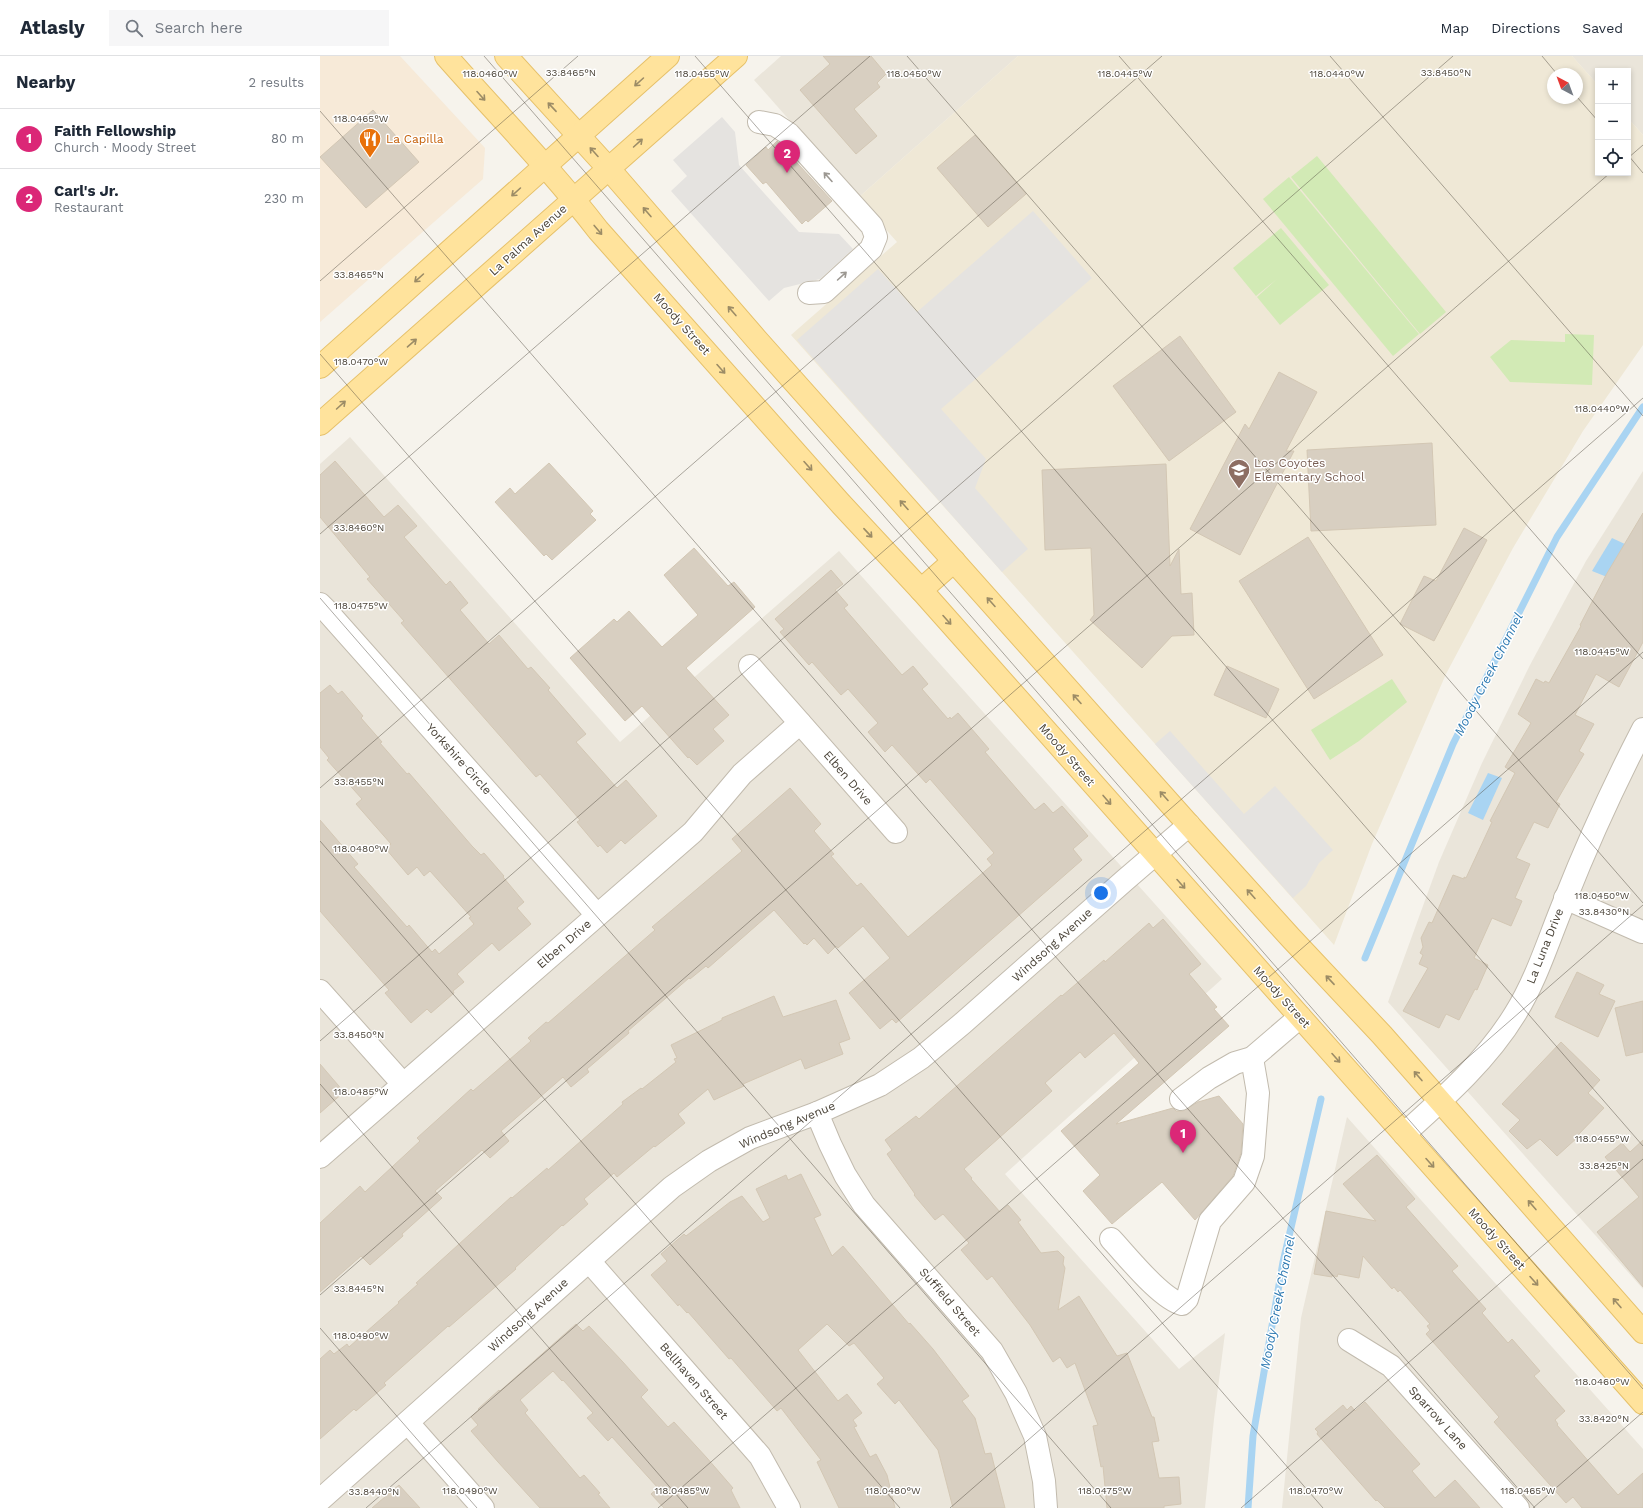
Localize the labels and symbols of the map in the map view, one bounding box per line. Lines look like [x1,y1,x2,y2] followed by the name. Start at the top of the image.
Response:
[546,67,596,78] text: 33.8465°N
[1421,67,1471,78] text: 33.8450°N
[462,68,518,79] text: 118.0460°W
[675,68,730,79] text: 118.0455°W
[887,68,942,79] text: 118.0450°W
[1098,68,1153,79] text: 118.0445°W
[1309,68,1365,79] text: 118.0440°W
[1547,68,1583,104] north arrow
[634,77,644,87] one-way arrow
[476,90,485,101] one-way arrow
[547,102,557,112] one-way arrow
[334,113,389,124] text: 118.0465°W
[357,126,383,159] restaurant icon: La Capilla
[386,132,444,146] place label: La Capilla
[633,138,643,147] one-way arrow
[774,140,800,173] pin: 2
[589,147,599,157] one-way arrow
[823,172,832,183] one-way arrow
[511,187,521,196] one-way arrow
[486,201,570,279] street label: La Palma Avenue
[642,207,651,218] one-way arrow
[593,224,602,235] one-way arrow
[334,269,384,280] text: 33.8465°N
[836,271,847,280] one-way arrow
[414,274,424,283] one-way arrow
[651,290,713,358] street label: Moody Street
[727,306,736,316] one-way arrow
[407,338,417,347] one-way arrow
[334,356,388,367] text: 118.0470°W
[717,363,726,374] one-way arrow
[336,401,346,410] one-way arrow
[1574,403,1630,414] text: 118.0440°W
[1254,456,1365,484] place label: Los Coyotes Elementary School
[1226,457,1252,490] school or university icon: Los Coyotes Elementary School
[803,461,812,471] one-way arrow
[899,500,909,510] one-way arrow
[334,522,384,533] text: 33.8460°N
[863,527,872,537] one-way arrow
[986,597,995,607] one-way arrow
[334,600,388,611] text: 118.0475°W
[1451,610,1526,738] water label: Moody Creek Channel
[942,614,951,625] one-way arrow
[1575,646,1630,657] text: 118.0445°W
[1072,694,1082,704] one-way arrow
[423,721,495,798] street label: Yorkshire Circle
[1036,721,1098,789] street label: Moody Street
[821,748,875,808] street label: Elben Drive
[334,776,384,787] text: 33.8455°N
[1159,791,1168,801] one-way arrow
[1102,795,1111,806] one-way arrow
[333,843,389,854] text: 118.0480°W
[1176,879,1185,889] one-way arrow
[1091,883,1111,903] your location
[1247,889,1256,899] one-way arrow
[1575,890,1630,901] text: 118.0450°W
[1009,905,1095,985] street label: Windsong Avenue
[1524,906,1567,986] street label: La Luna Drive
[1579,906,1629,917] text: 33.8430°N
[534,917,594,971] street label: Elben Drive
[1251,963,1313,1031] street label: Moody Street
[1326,975,1335,985] one-way arrow
[334,1029,384,1040] text: 33.8450°N
[1331,1053,1341,1063] one-way arrow
[1414,1071,1423,1081] one-way arrow
[334,1086,389,1097] text: 118.0485°W
[737,1098,837,1152] street label: Windsong Avenue
[1170,1120,1196,1153] pin: 1
[1575,1133,1630,1144] text: 118.0455°W
[1425,1157,1434,1168] one-way arrow
[1579,1160,1629,1171] text: 33.8425°N
[1527,1200,1536,1211] one-way arrow
[1466,1205,1528,1273] street label: Moody Street
[1257,1234,1298,1370] water label: Moody Creek Channel
[917,1265,983,1339] street label: Suffield Street
[485,1275,571,1355] street label: Windsong Avenue
[1530,1276,1539,1286] one-way arrow
[334,1283,384,1294] text: 33.8445°N
[1613,1298,1622,1308] one-way arrow
[333,1330,389,1341] text: 118.0490°W
[657,1340,731,1422] street label: Bellhaven Street
[1574,1376,1630,1387] text: 118.0460°W
[1406,1383,1470,1453] street label: Sparrow Lane
[1579,1413,1629,1424] text: 33.8420°N
[442,1485,498,1496] text: 118.0490°W
[655,1485,710,1496] text: 118.0485°W
[865,1485,921,1496] text: 118.0480°W
[1078,1485,1132,1496] text: 118.0475°W
[1289,1485,1343,1496] text: 118.0470°W
[1501,1485,1556,1496] text: 118.0465°W
[349,1486,399,1497] text: 33.8440°N

